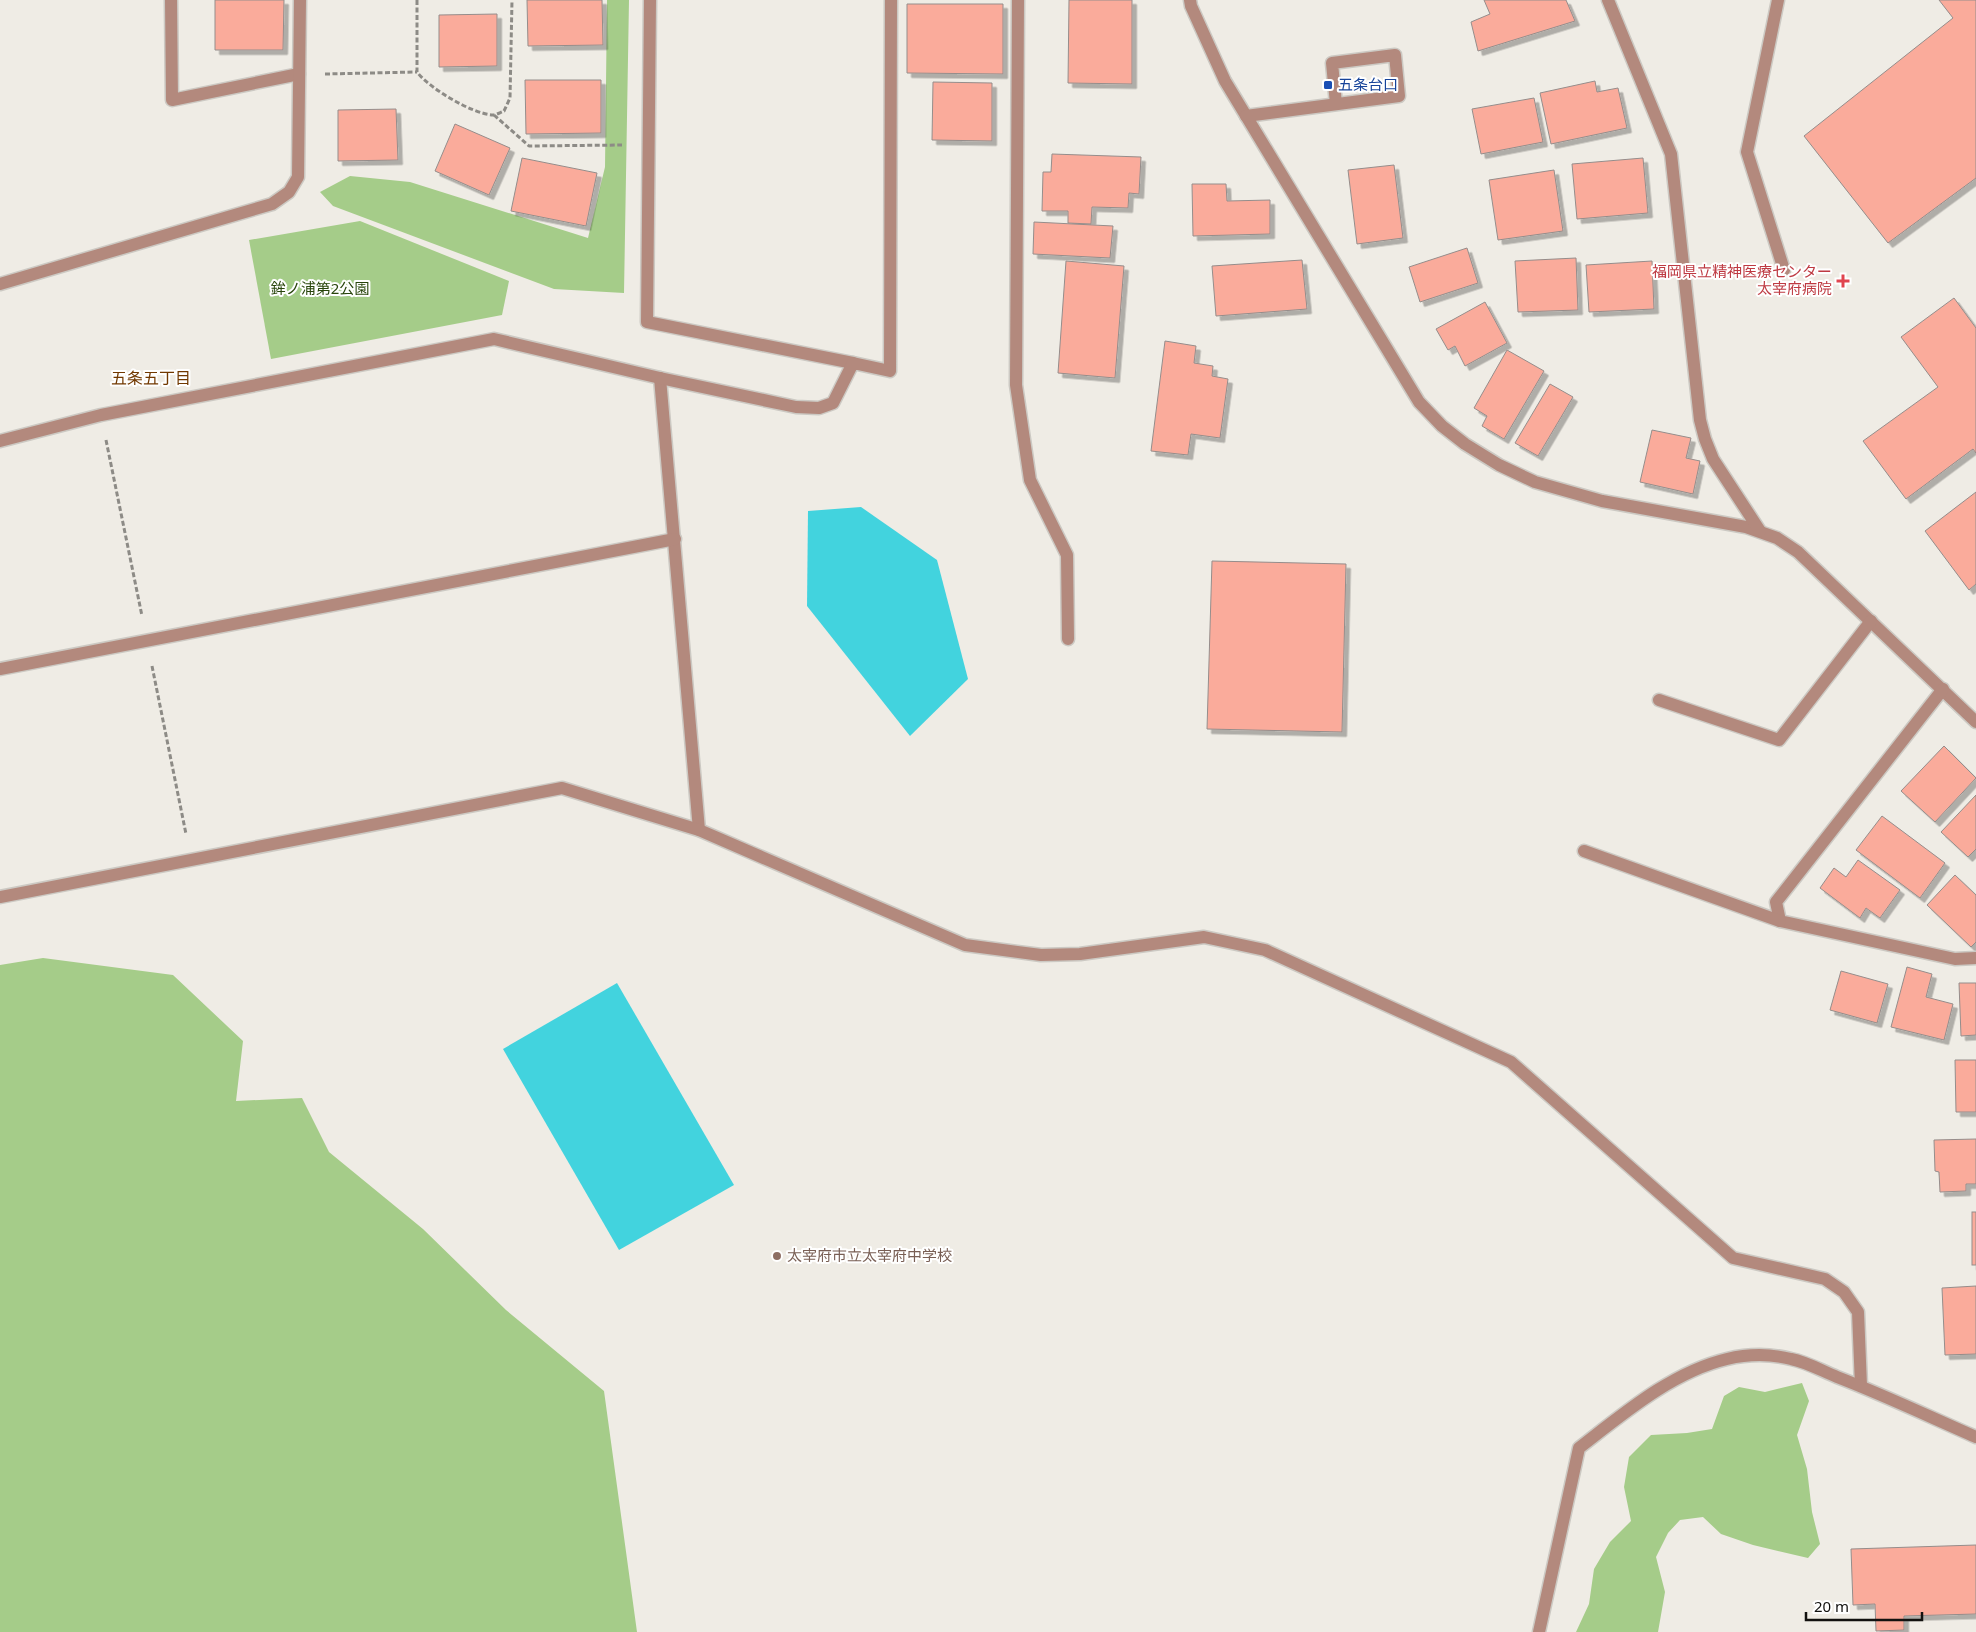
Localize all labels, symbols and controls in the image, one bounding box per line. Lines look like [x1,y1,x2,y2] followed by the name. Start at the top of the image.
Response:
[1338,74,1398,94] place label: 五条台口
[1322,79,1334,91] marker: 五条台口
[1652,261,1832,298] place label: 福岡県立精神医療センター 太宰府病院
[1836,274,1850,288] marker: 福岡県立精神医療センター 太宰府病院
[271,278,369,298] park label: 鉾ノ浦第2公園
[111,367,191,389] district label: 五条五丁目
[787,1245,952,1265] place label: 太宰府市立太宰府中学校
[771,1250,783,1262] marker: 太宰府市立太宰府中学校
[1806,1590,1922,1622] scale bar
[1814,1596,1849,1616] text: 20 m

